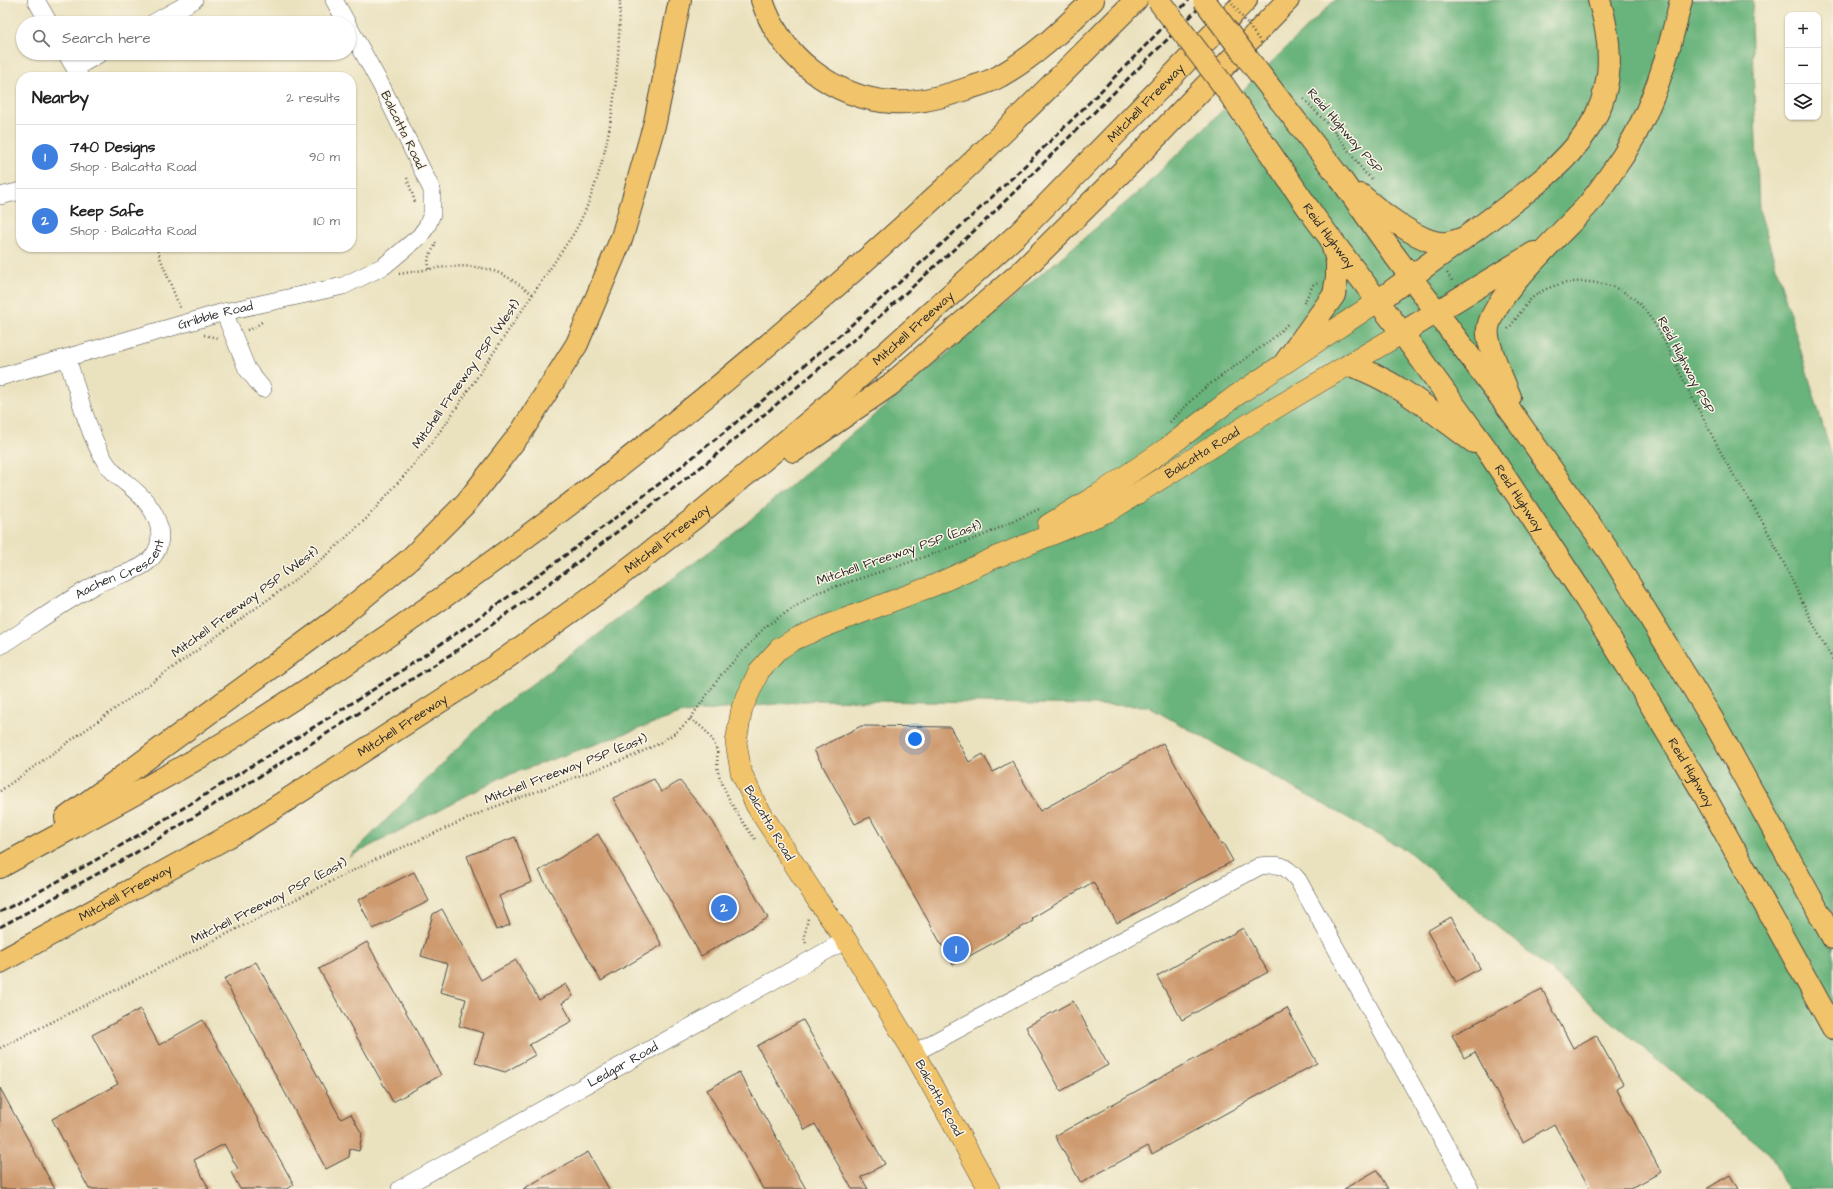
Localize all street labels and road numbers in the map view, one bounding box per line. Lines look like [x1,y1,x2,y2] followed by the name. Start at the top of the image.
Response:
[1103,60,1189,146] street label: Mitchell Freeway
[1302,85,1388,179] street label: Reid Highway PSP
[376,88,430,172] street label: Balcatta Road
[1298,200,1359,273] street label: Reid Highway
[869,287,958,370] street label: Mitchell Freeway
[407,295,526,453] street label: Mitchell Freeway PSP (West)
[176,297,255,334] street label: Gribble Road
[1652,313,1720,418] street label: Reid Highway PSP
[1161,423,1243,483] street label: Balcatta Road
[1490,461,1548,536] street label: Reid Highway
[621,500,714,578] street label: Mitchell Freeway
[814,516,985,591] street label: Mitchell Freeway PSP (East)
[72,537,169,604] street label: Aachen Crescent
[168,542,323,662] street label: Mitchell Freeway PSP (West)
[354,690,451,761] street label: Mitchell Freeway
[482,729,651,809] street label: Mitchell Freeway PSP (East)
[1664,735,1718,811] street label: Reid Highway
[739,782,799,864] street label: Balcatta Road
[188,853,351,949] street label: Mitchell Freeway PSP (East)
[76,860,176,926] street label: Mitchell Freeway
[584,1038,662,1092] street label: Ledgar Road
[911,1056,968,1140] street label: Balcatta Road

